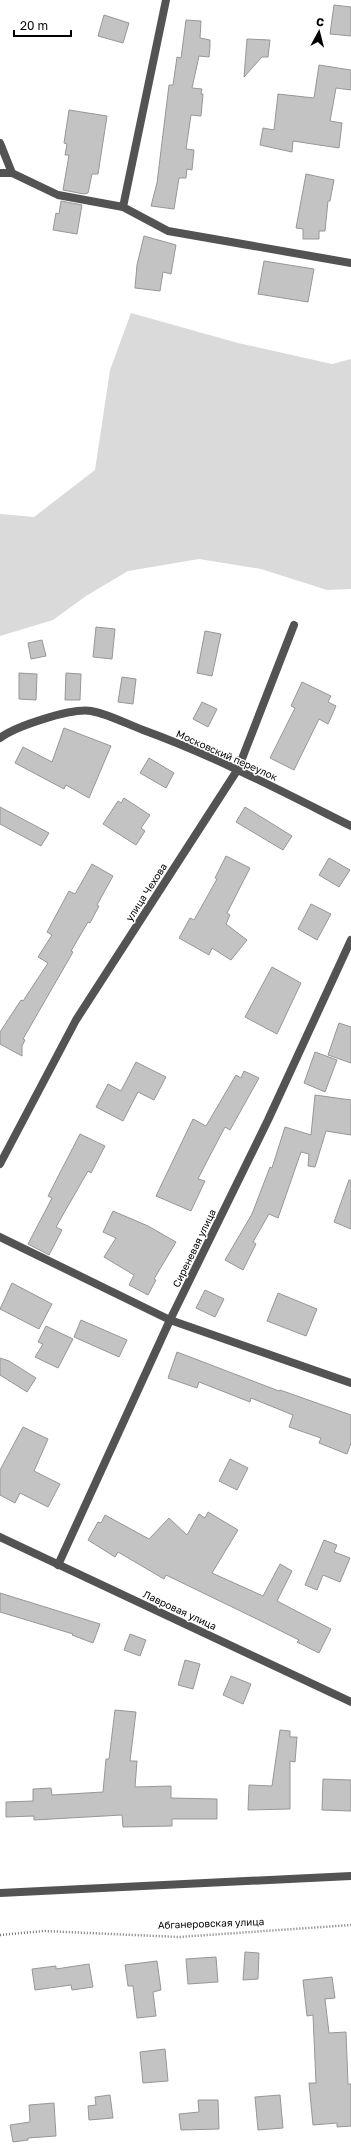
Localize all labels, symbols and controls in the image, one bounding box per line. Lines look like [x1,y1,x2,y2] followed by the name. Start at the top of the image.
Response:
[14,12,71,38] scale bar
[299,12,339,52] north arrow
[316,15,325,29] text: С
[20,18,48,33] text: 20 m
[174,727,280,783] street label: Московский переулок
[123,861,169,923] street label: улица Чехова
[170,1207,218,1289] street label: Сиреневая улица
[141,1588,219,1632] street label: Лавровая улица
[158,1915,264,1931] street label: Абганеровская улица

